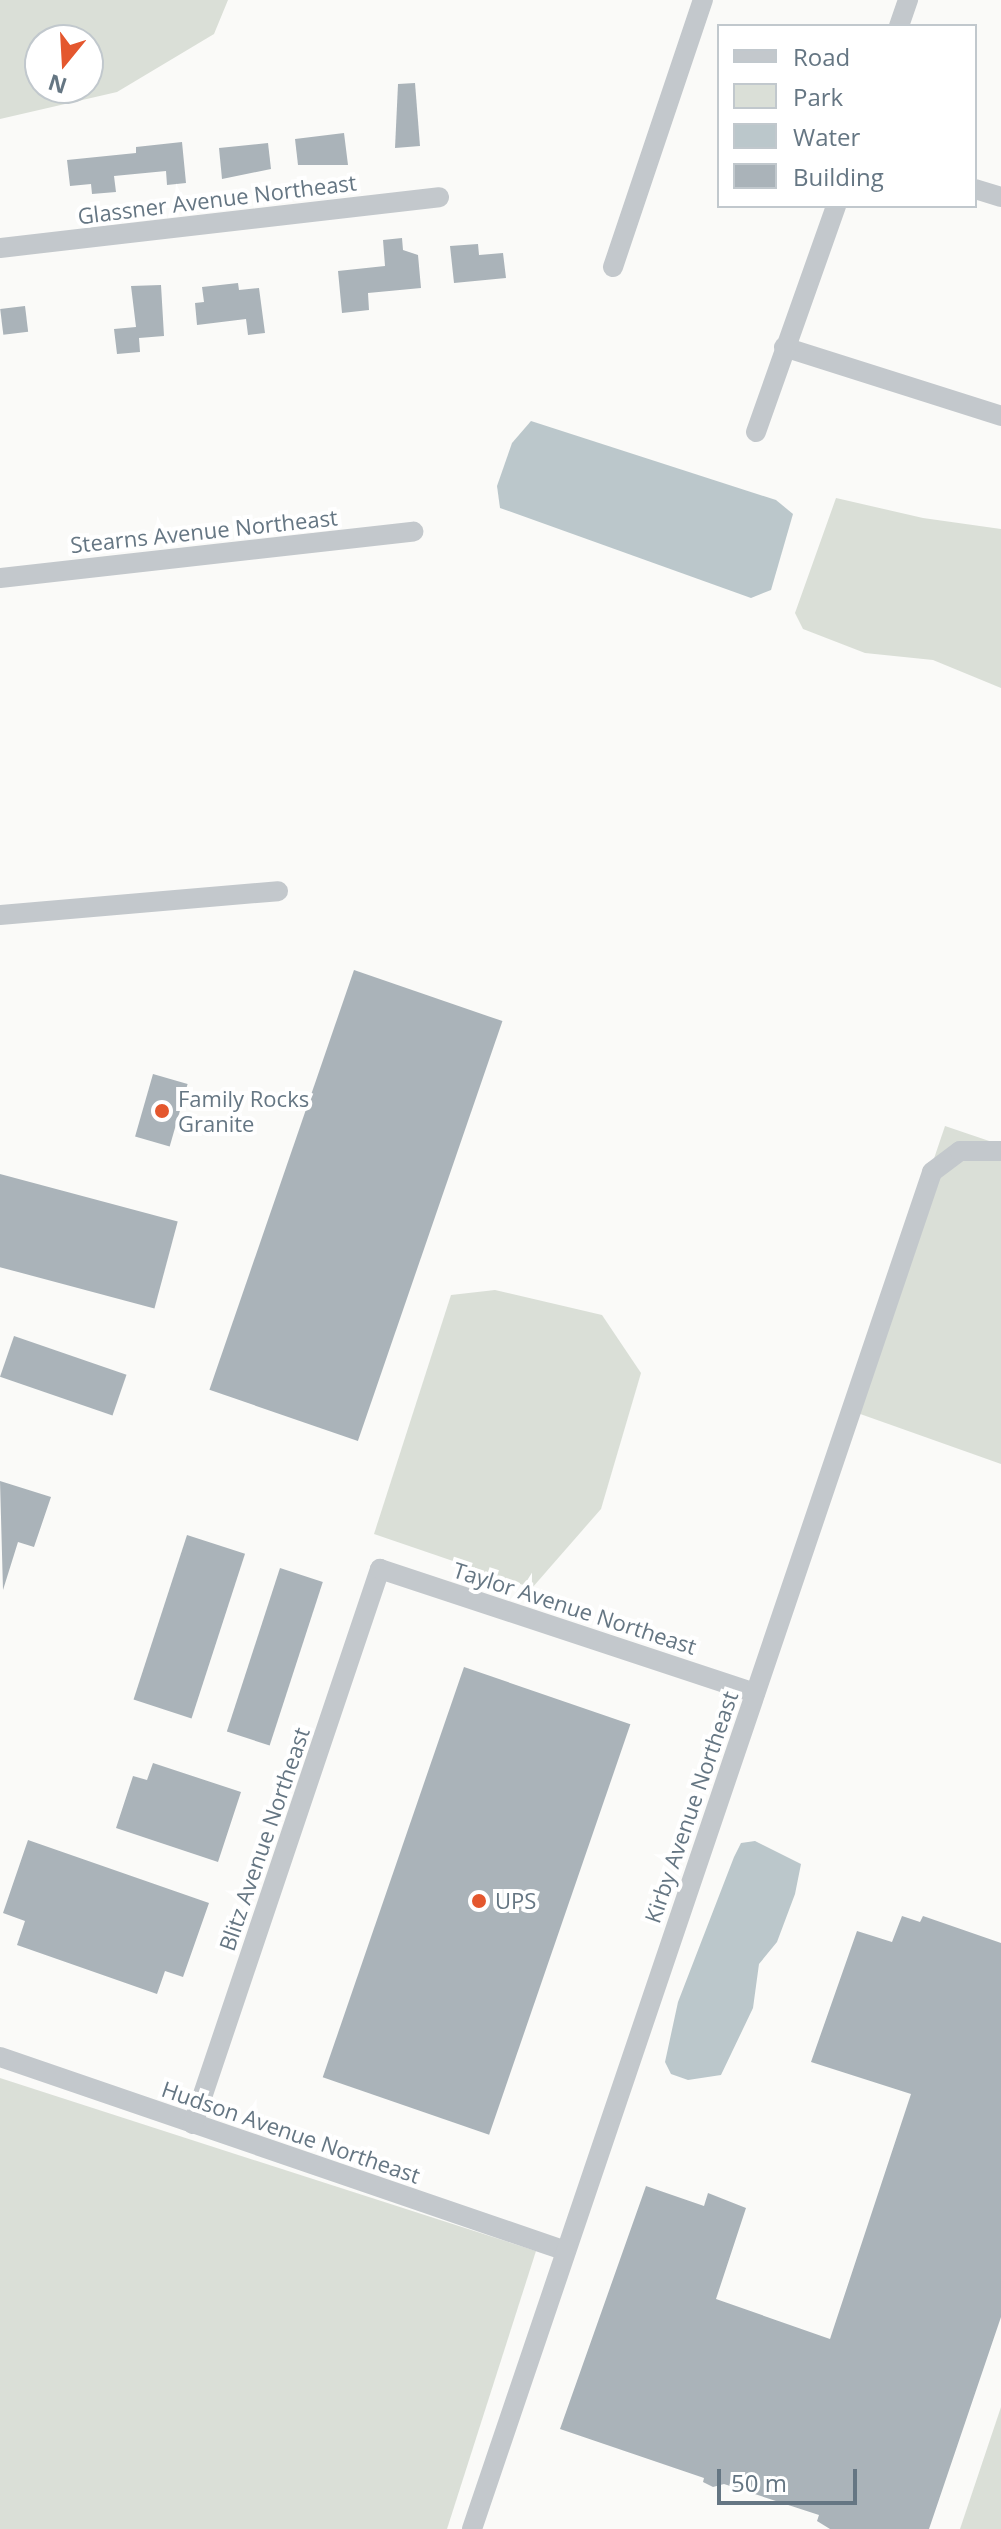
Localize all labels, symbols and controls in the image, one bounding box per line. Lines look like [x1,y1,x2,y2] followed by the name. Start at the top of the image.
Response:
[24,24,104,104] north arrow
[717,24,977,208] legend
[793,40,850,73] text: Road
[44,68,70,102] text: N
[793,80,843,113] text: Park
[793,120,860,153] text: Water
[793,160,884,193] text: Building
[76,169,358,229] street label: Glassner Avenue Northeast
[69,504,339,558] street label: Stearns Avenue Northeast
[178,1085,309,1136] place label: Family Rocks Granite
[153,1102,171,1120] marker: Family Rocks Granite
[450,1556,700,1660] street label: Taylor Avenue Northeast
[639,1688,743,1926] street label: Kirby Avenue Northeast
[213,1724,315,1954] street label: Blitz Avenue Northeast
[495,1888,536,1914] place label: UPS
[470,1892,488,1910] marker: UPS
[158,2075,424,2189] street label: Hudson Avenue Northeast
[721,2453,861,2503] scale bar
[731,2466,787,2499] text: 50 m

